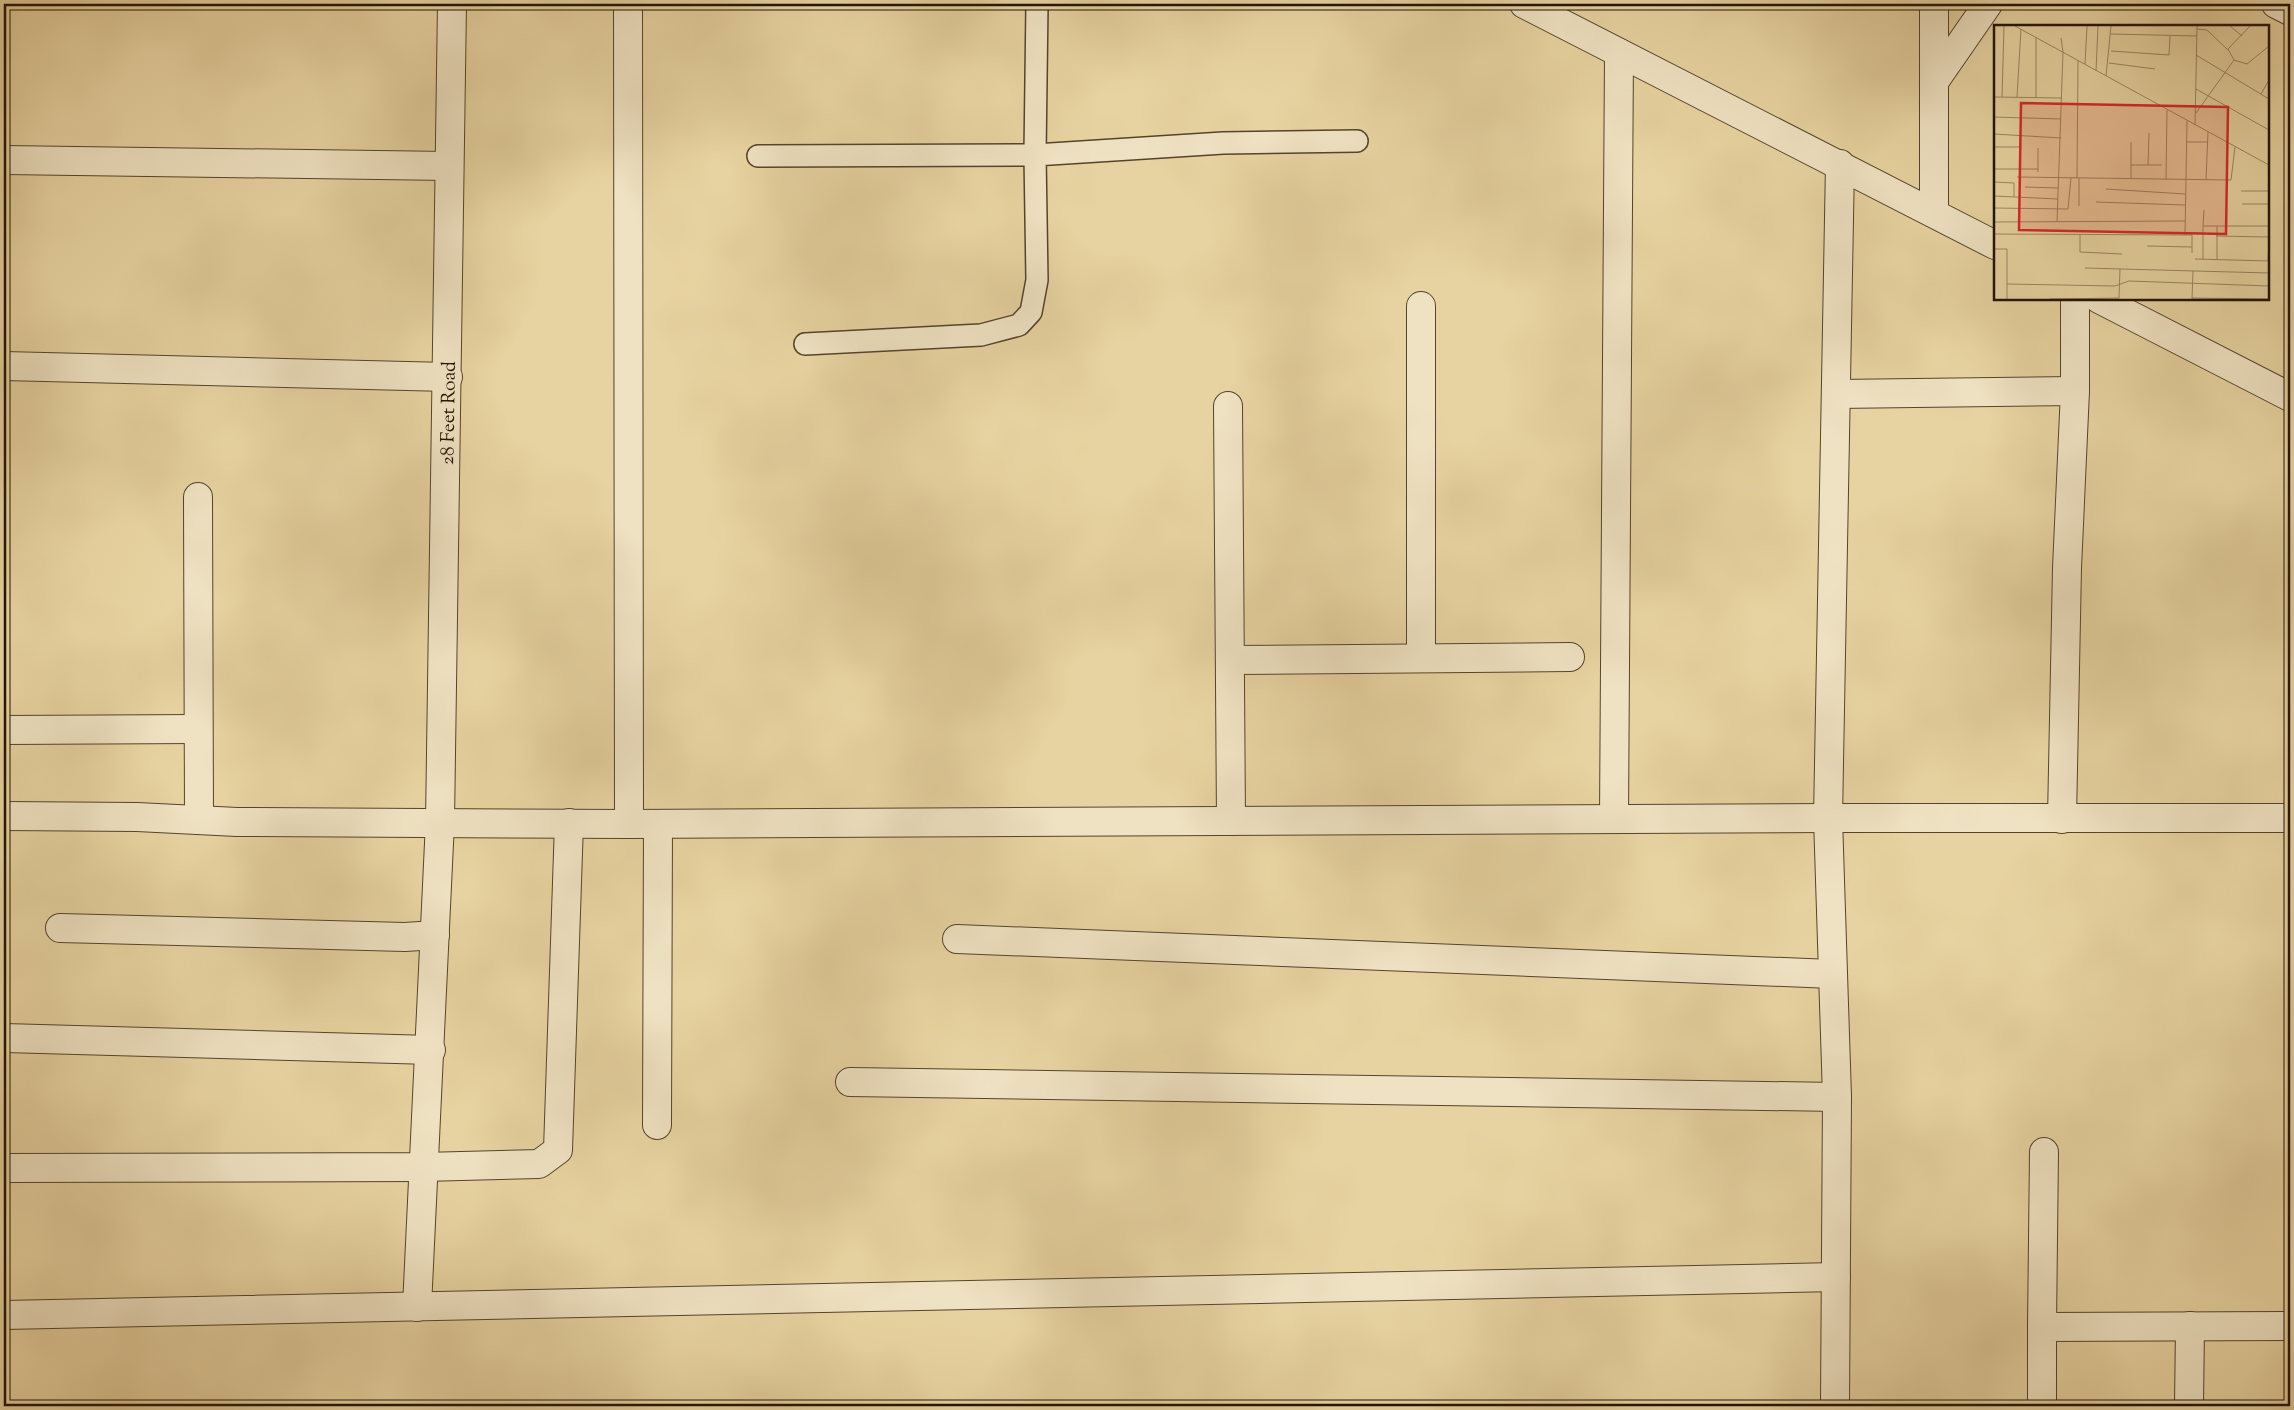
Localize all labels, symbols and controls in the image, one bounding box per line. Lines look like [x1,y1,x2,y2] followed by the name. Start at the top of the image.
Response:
[1994,25,2269,300] inset map
[435,361,464,465] street label: 28 Feet Road

